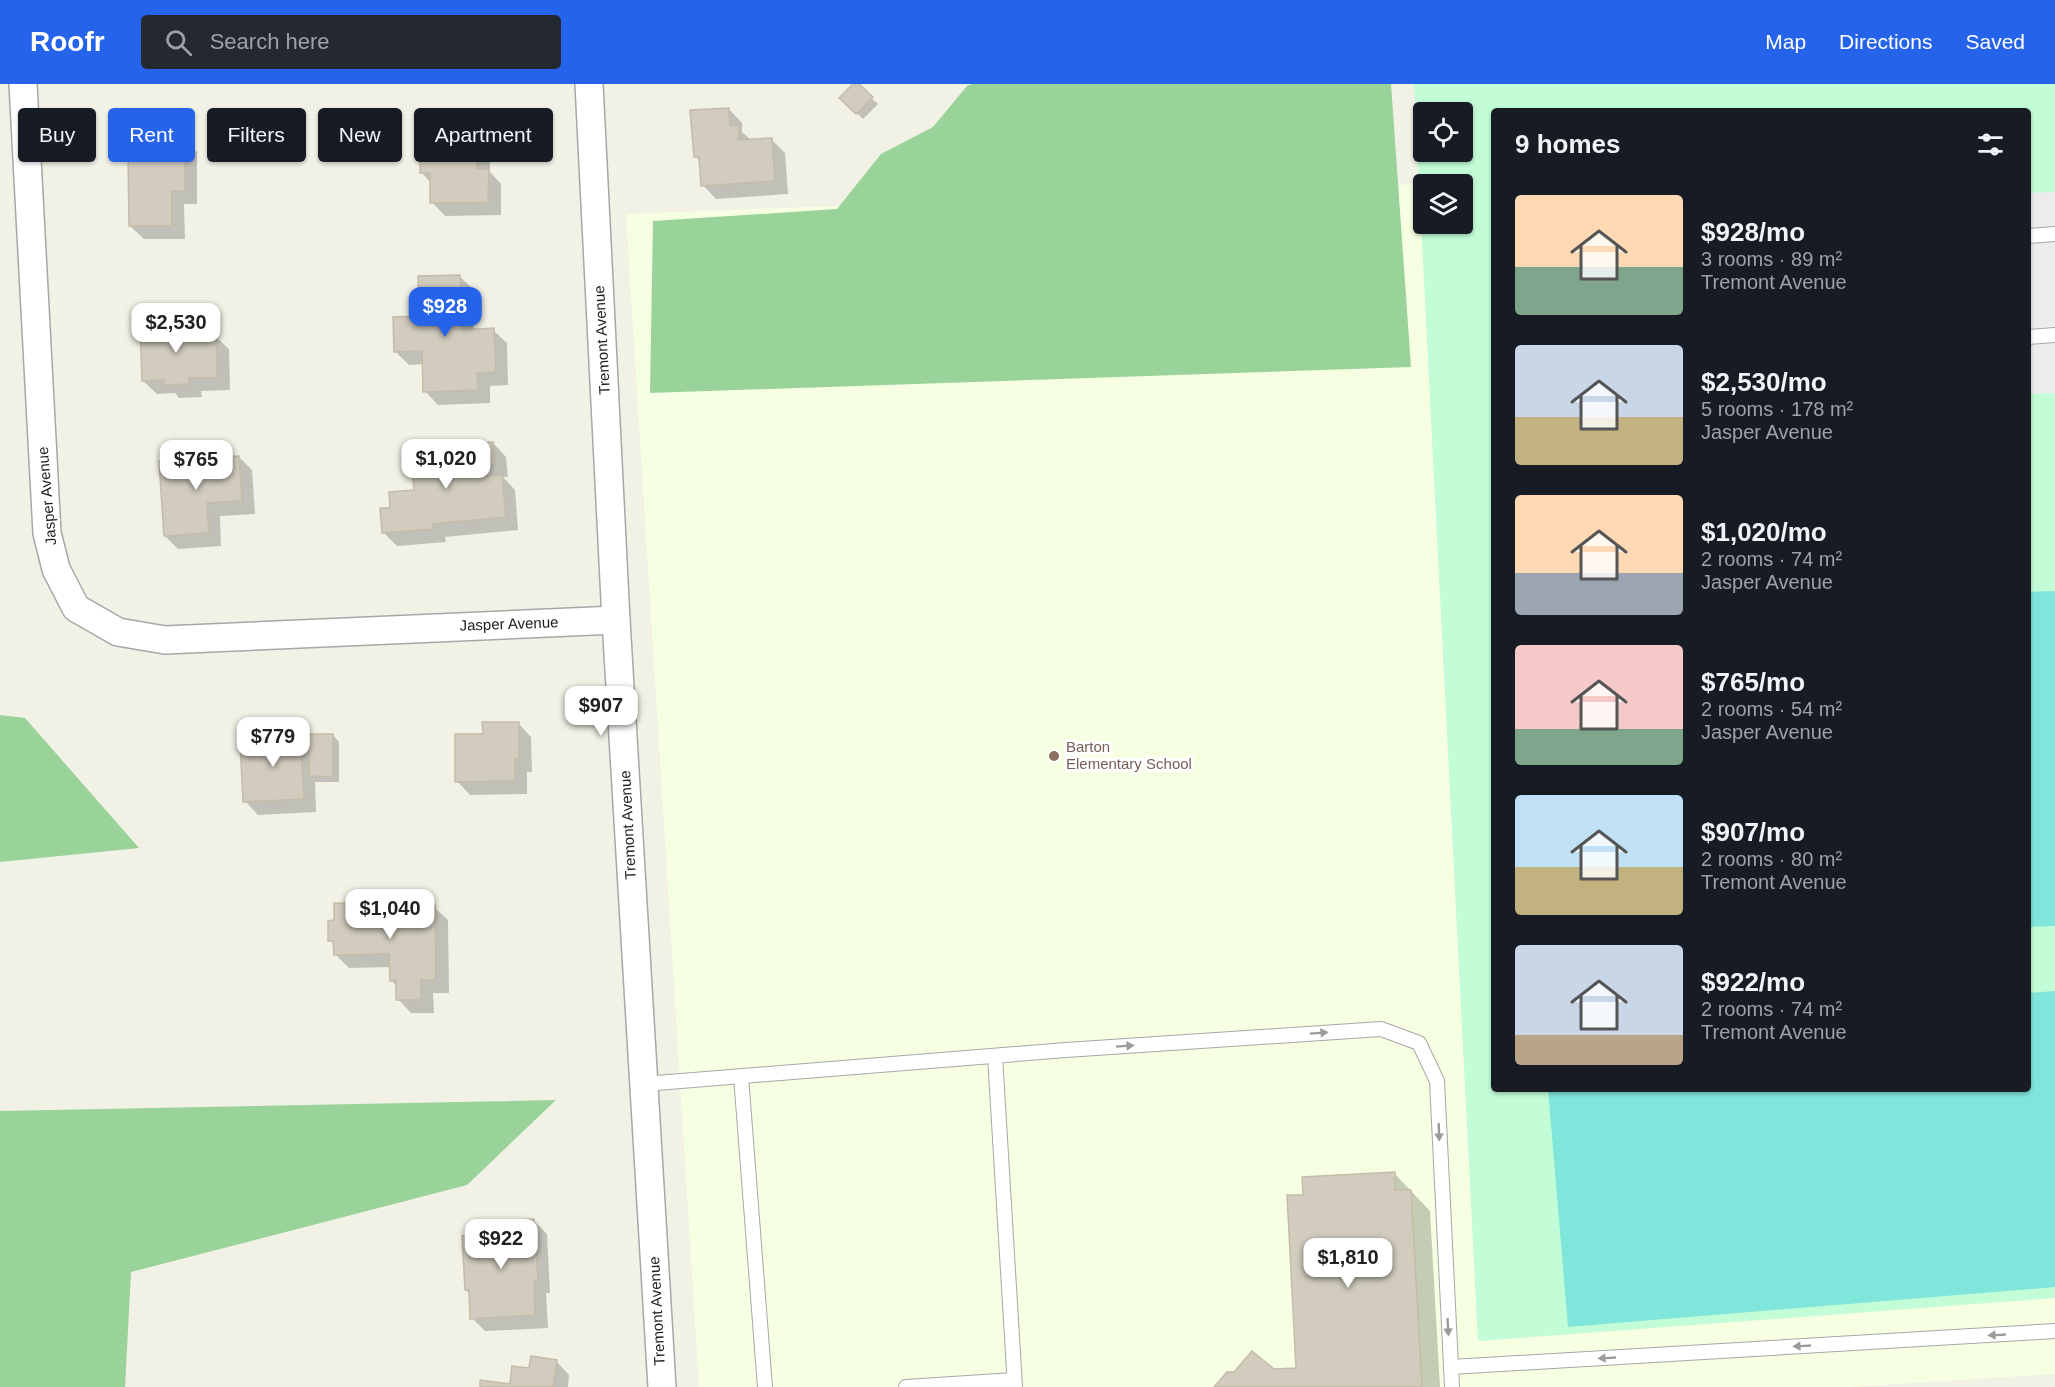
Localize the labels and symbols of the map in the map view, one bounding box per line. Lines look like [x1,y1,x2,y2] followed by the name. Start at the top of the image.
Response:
[590,285,613,395] street label: Tremont Avenue
[409,287,481,338] pin: $928
[127,303,225,354] pin: $2,530
[397,439,495,490] pin: $1,020
[160,440,232,491] pin: $765
[34,446,59,546] street label: Jasper Avenue
[459,613,559,634] street label: Jasper Avenue
[565,686,637,737] pin: $907
[237,717,309,768] pin: $779
[1066,738,1192,772] place label: Barton Elementary School
[1047,749,1061,763] marker: Barton Elementary School
[616,770,639,880] street label: Tremont Avenue
[341,889,439,940] pin: $1,040
[1310,1029,1329,1038] one-way arrow
[1115,1041,1134,1051] one-way arrow
[1434,1122,1443,1141] one-way arrow
[465,1219,537,1270] pin: $922
[1299,1238,1397,1289] pin: $1,810
[645,1256,668,1366] street label: Tremont Avenue
[1444,1317,1453,1336] one-way arrow
[1987,1330,2006,1339] one-way arrow
[1792,1342,1811,1351] one-way arrow
[1598,1353,1617,1362] one-way arrow

